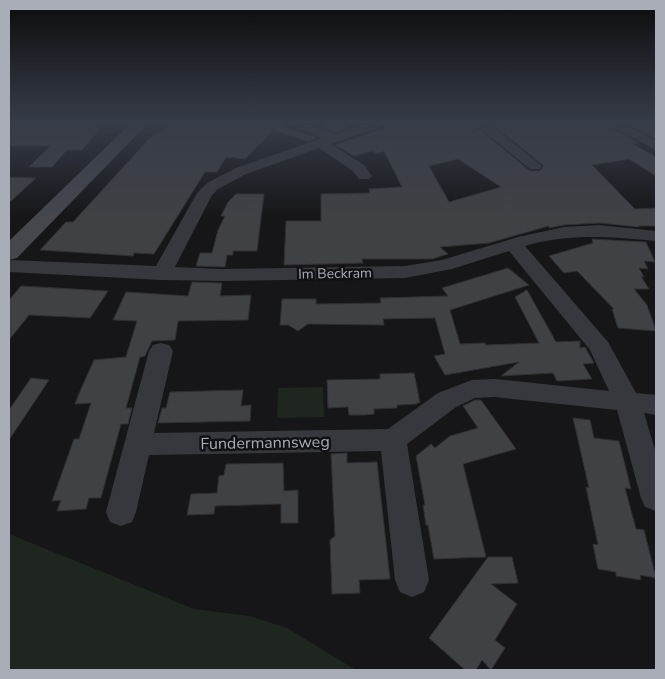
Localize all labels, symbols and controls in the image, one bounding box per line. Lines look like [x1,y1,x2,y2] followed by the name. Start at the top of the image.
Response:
[298,263,372,284] street label: Im Beckram
[200,431,330,455] street label: Fundermannsweg

